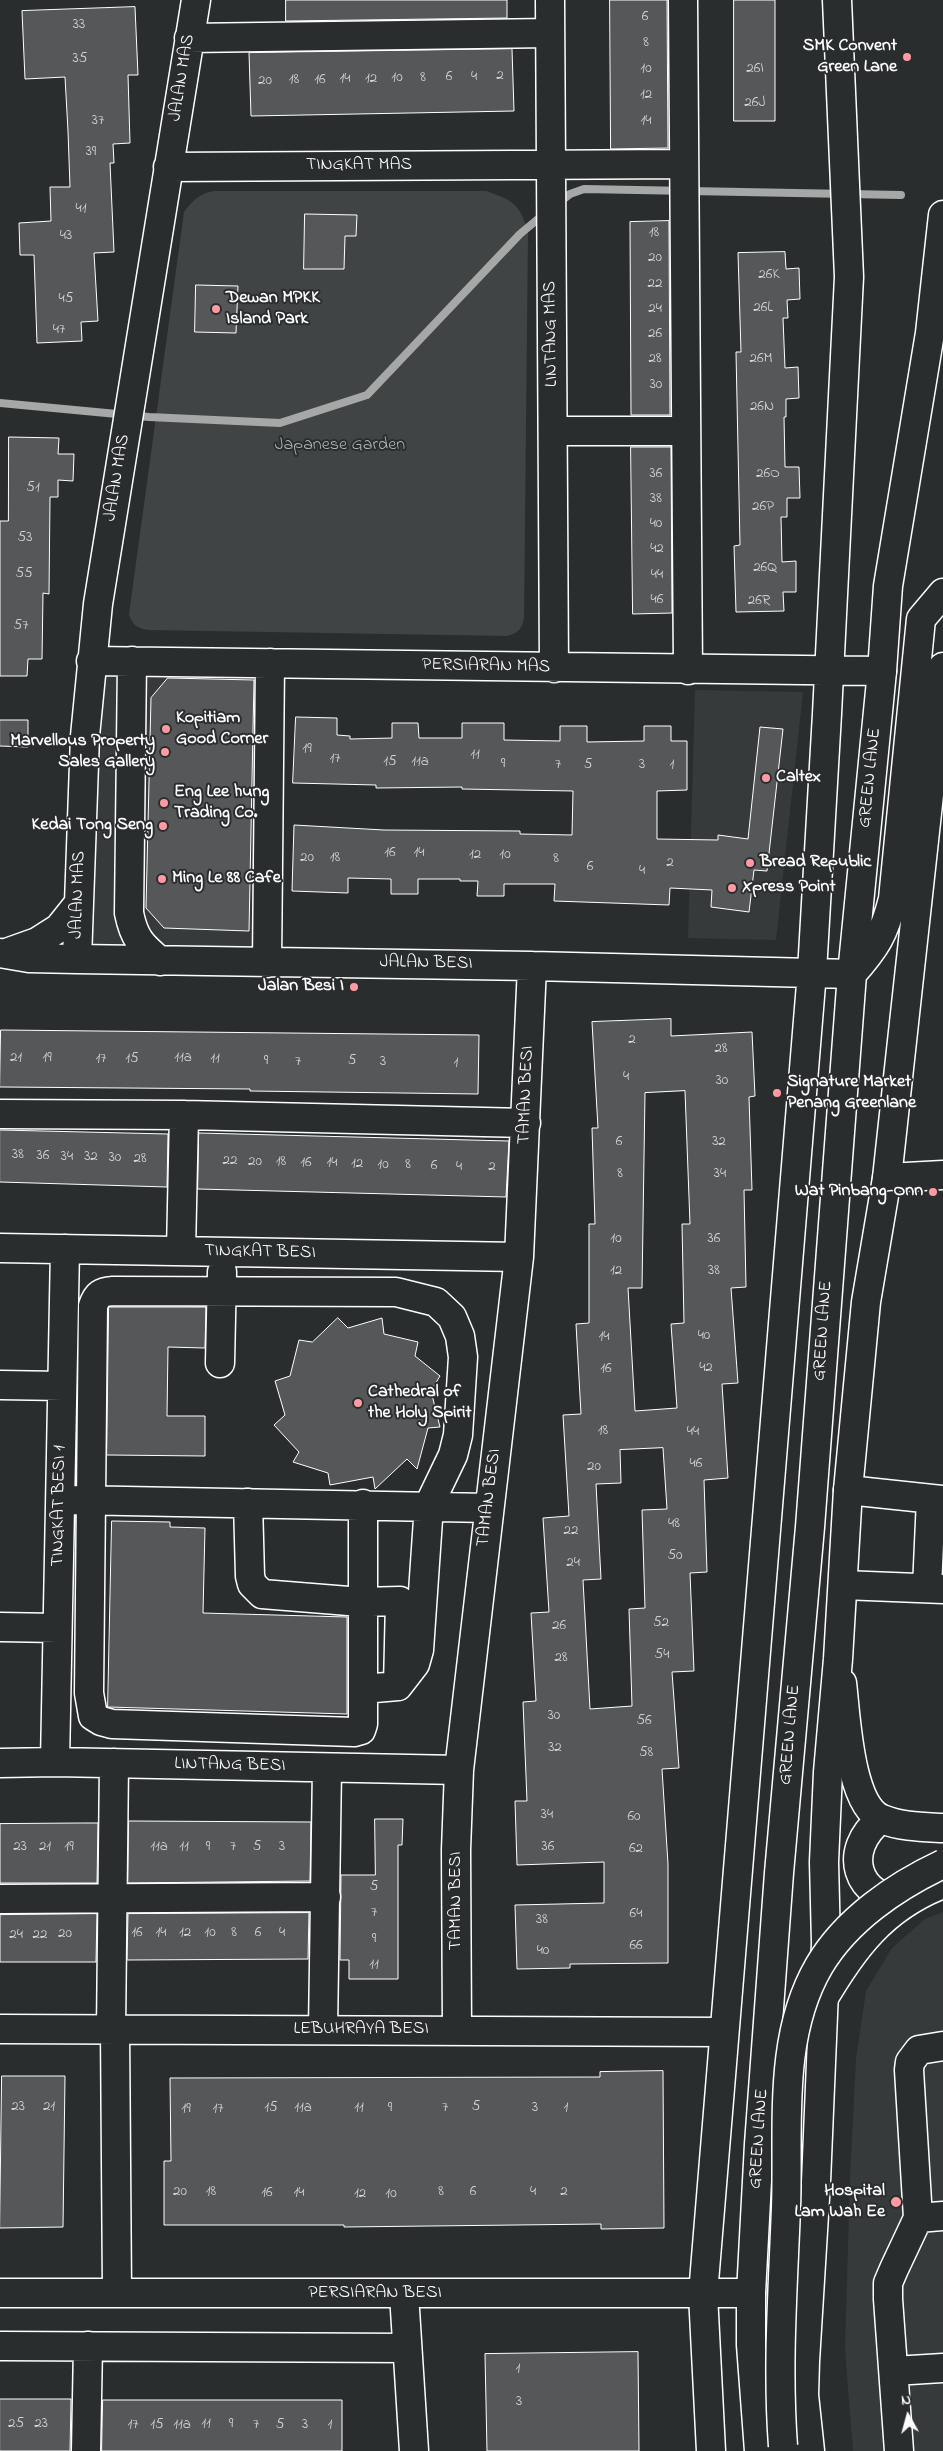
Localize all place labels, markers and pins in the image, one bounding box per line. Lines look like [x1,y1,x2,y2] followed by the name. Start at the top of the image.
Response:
[803,36,897,78] place label: SMK Convent Green Lane
[901,51,913,63] marker: SMK Convent Green Lane
[226,288,320,330] place label: Dewan MPKK Island Park
[210,303,222,315] marker: Dewan MPKK Island Park
[176,708,268,751] place label: Kopitiam Good Corner
[160,723,172,735] marker: Kopitiam Good Corner
[10,731,155,774] place label: Marvellous Property Sales Gallery
[159,746,171,758] marker: Marvellous Property Sales Gallery
[776,767,821,789] place label: Caltex
[760,772,772,784] marker: Caltex
[174,782,269,824] place label: Eng Lee hung Trading Co.
[158,797,170,809] marker: Eng Lee hung Trading Co.
[32,815,153,837] place label: Kedai Tong Seng
[157,820,169,832] marker: Kedai Tong Seng
[760,852,871,874] place label: Bread Republic
[744,857,756,869] marker: Bread Republic
[172,868,281,890] place label: Ming Le 88 Cafe
[156,873,168,885] marker: Ming Le 88 Cafe
[742,877,835,899] place label: Xpress Point
[726,882,738,894] marker: Xpress Point
[258,976,344,998] place label: Jalan Besi I
[348,981,360,993] marker: Jalan Besi I
[787,1072,916,1114] place label: Signature Market Penang Greenlane
[771,1087,783,1099] marker: Signature Market Penang Greenlane
[795,1181,923,1203] place label: Wat Pinbang-Onn
[927,1186,939,1198] marker: Wat Pinbang-Onn
[368,1382,471,1425] place label: Cathedral of the Holy Spirit
[352,1397,364,1409] marker: Cathedral of the Holy Spirit
[794,2181,885,2224] place label: Hospital Lam Wah Ee
[889,2195,903,2209] marker: Hospital Lam Wah Ee

